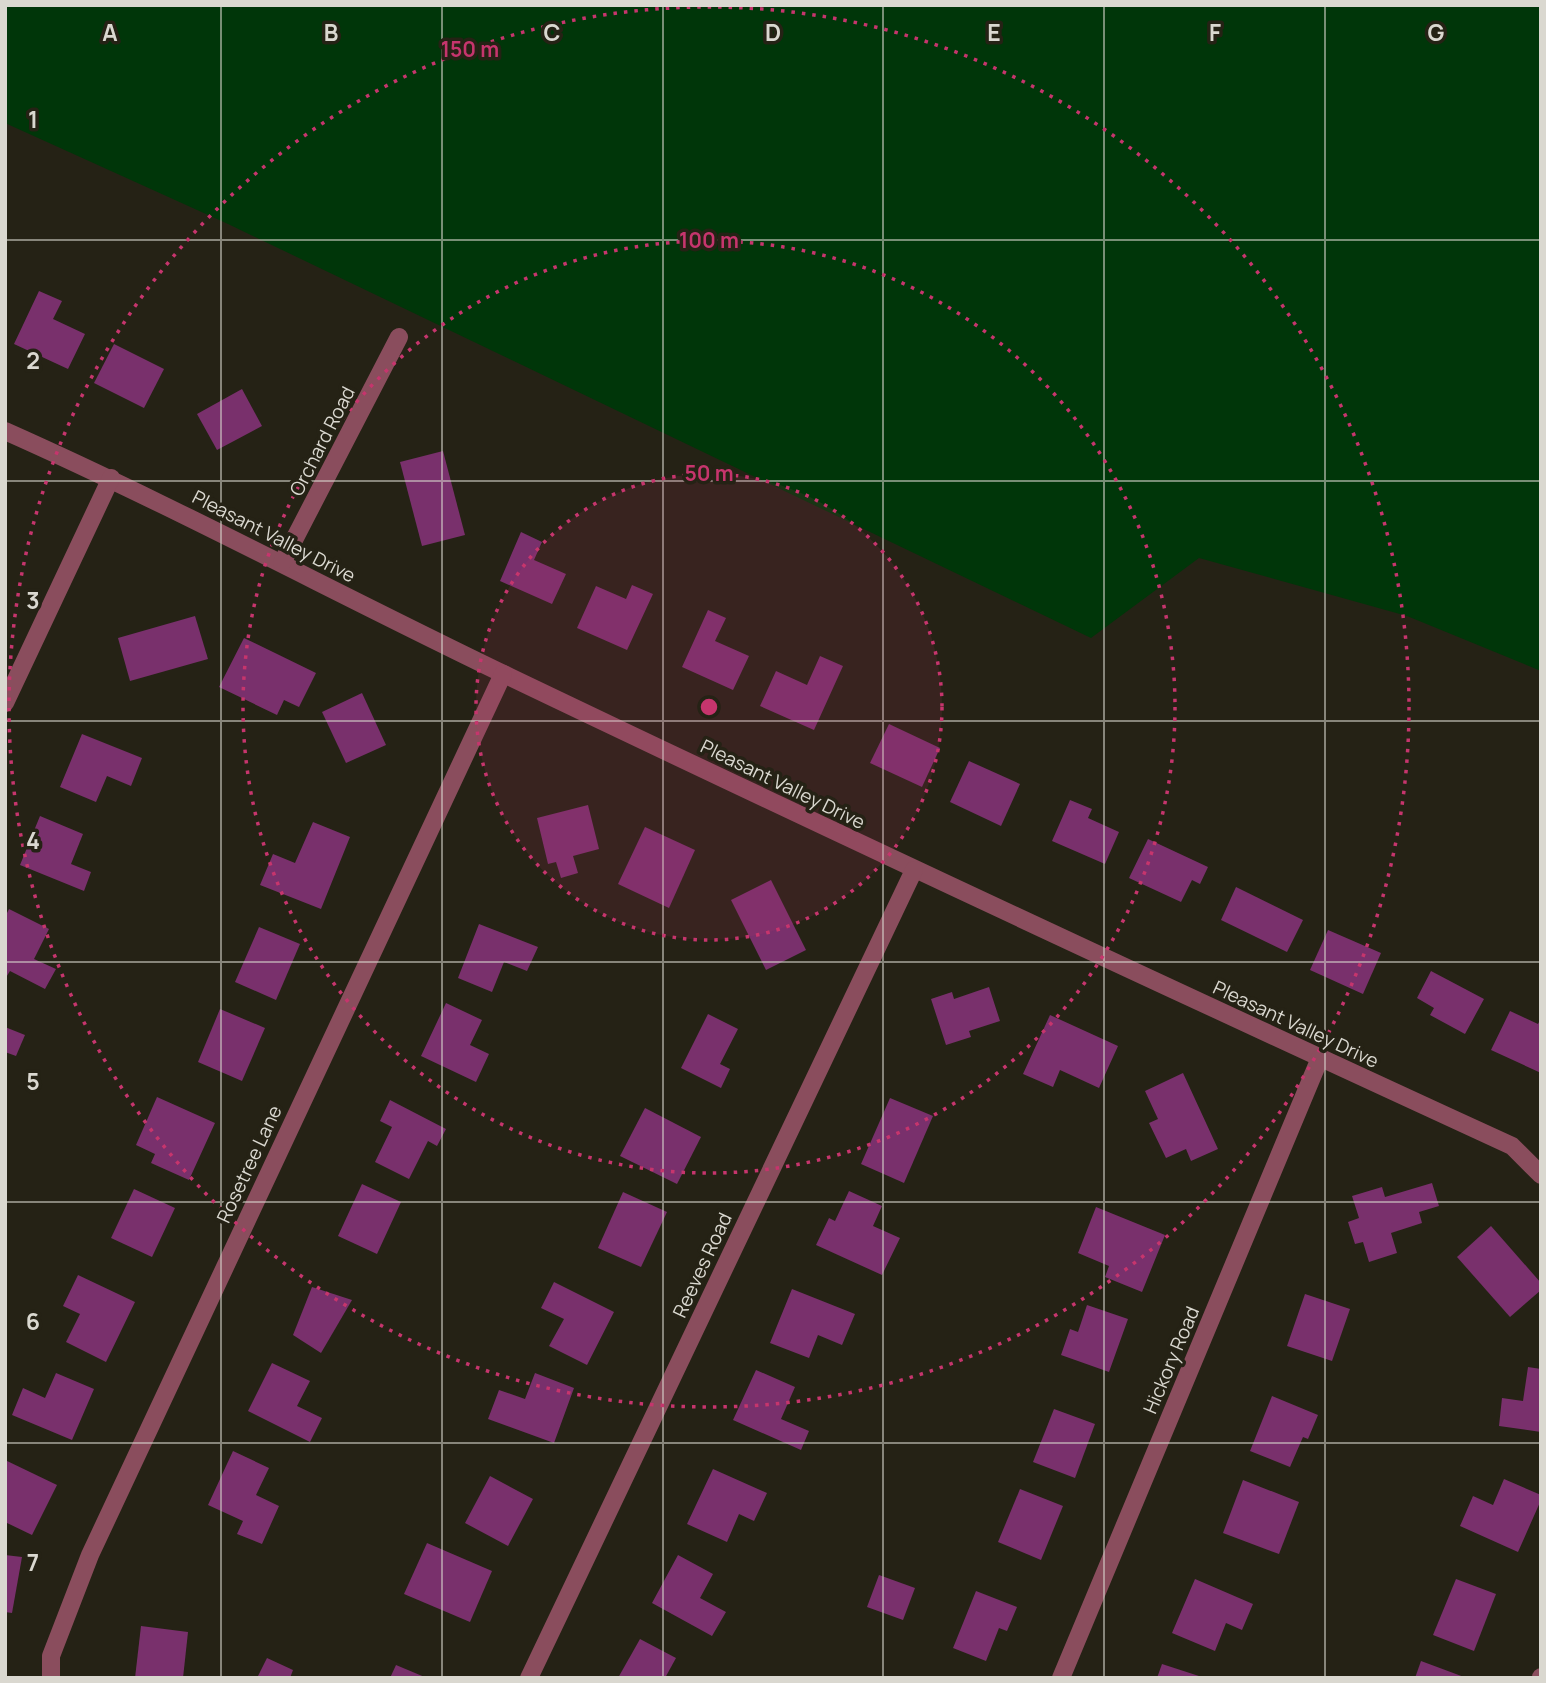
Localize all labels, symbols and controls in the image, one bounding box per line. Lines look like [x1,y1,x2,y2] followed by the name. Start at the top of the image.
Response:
[102,16,118,48] text: A
[324,16,338,48] text: B
[544,16,561,48] text: C
[765,16,781,48] text: D
[987,16,1001,48] text: E
[1209,16,1221,48] text: F
[1428,16,1445,48] text: G
[441,35,499,63] text: 150 m
[28,103,38,135] text: 1
[679,226,739,254] text: 100 m
[26,344,40,376] text: 2
[283,382,361,500] street label: Orchard Road
[684,459,734,487] text: 50 m
[188,484,360,588] street label: Pleasant Valley Drive
[26,584,40,616] text: 3
[697,695,721,719] centre of rings
[696,733,870,835] street label: Pleasant Valley Drive
[26,824,40,856] text: 4
[1209,974,1383,1074] street label: Pleasant Valley Drive
[26,1065,40,1097] text: 5
[210,1101,288,1227] street label: Rosetree Lane
[666,1208,738,1322] street label: Reeves Road
[1137,1302,1205,1418] street label: Hickory Road
[26,1305,40,1337] text: 6
[27,1546,39,1578] text: 7

